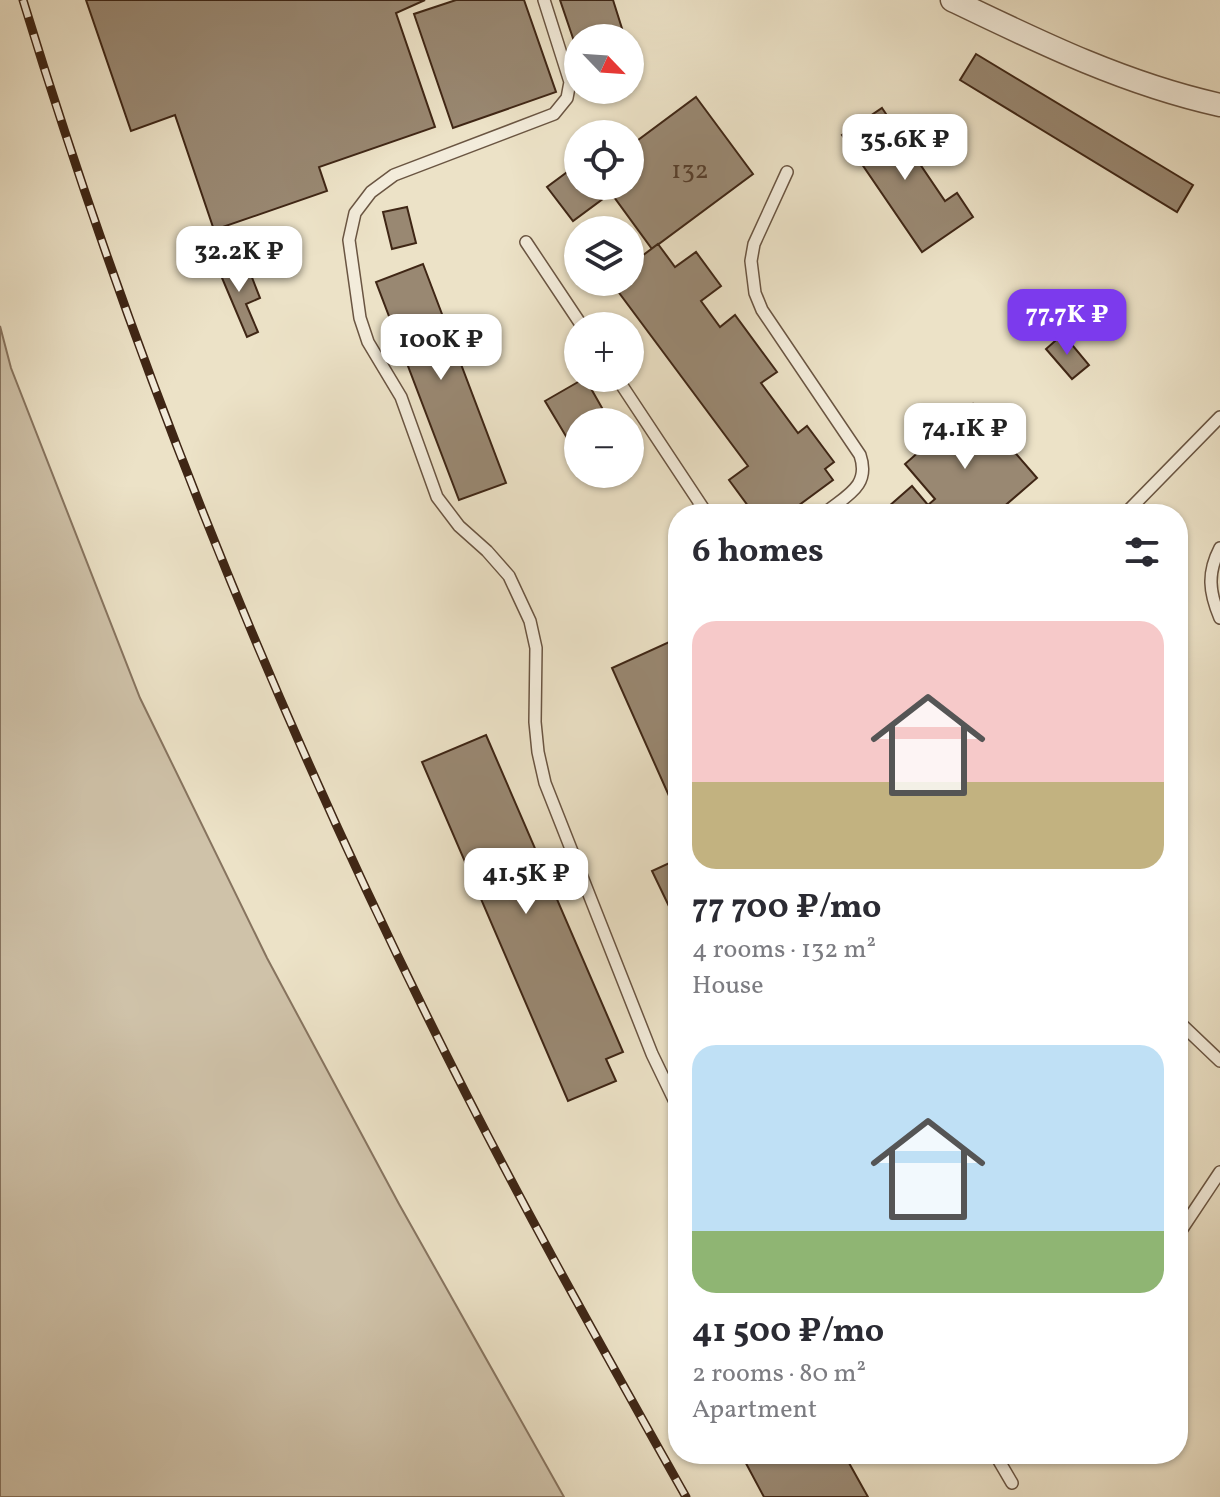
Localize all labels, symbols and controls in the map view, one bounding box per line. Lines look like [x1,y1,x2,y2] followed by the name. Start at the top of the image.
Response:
[564,24,644,104] north arrow
[564,24,644,488] map controls
[831,114,979,182] pin: 35.6K ₽
[564,120,644,200] button: locate
[860,122,950,158] text: 35.6K ₽
[671,153,709,189] house number: 132
[564,216,644,296] button: layers
[165,226,313,294] pin: 32.2K ₽
[194,234,284,270] text: 32.2K ₽
[993,289,1141,357] pin: 77.7K ₽
[1025,297,1109,333] text: 77.7K ₽
[564,312,644,392] button: +
[376,314,506,382] pin: 100K ₽
[399,322,483,358] text: 100K ₽
[891,403,1039,471] pin: 74.1K ₽
[564,408,644,488] button: −
[922,411,1008,447] text: 74.1K ₽
[692,529,824,576] text: 6 homes
[1120,530,1164,574] icon: filters
[856,673,1000,817] icon: home
[452,848,600,916] pin: 41.5K ₽
[482,856,570,892] text: 41.5K ₽
[692,885,882,932] text: 77 700 ₽/mo
[692,932,876,968] text: 4 rooms · 132 m²
[692,968,764,1004] text: House
[856,1097,1000,1241] icon: home
[692,1309,884,1356] text: 41 500 ₽/mo
[692,1356,866,1392] text: 2 rooms · 80 m²
[692,1392,817,1428] text: Apartment

